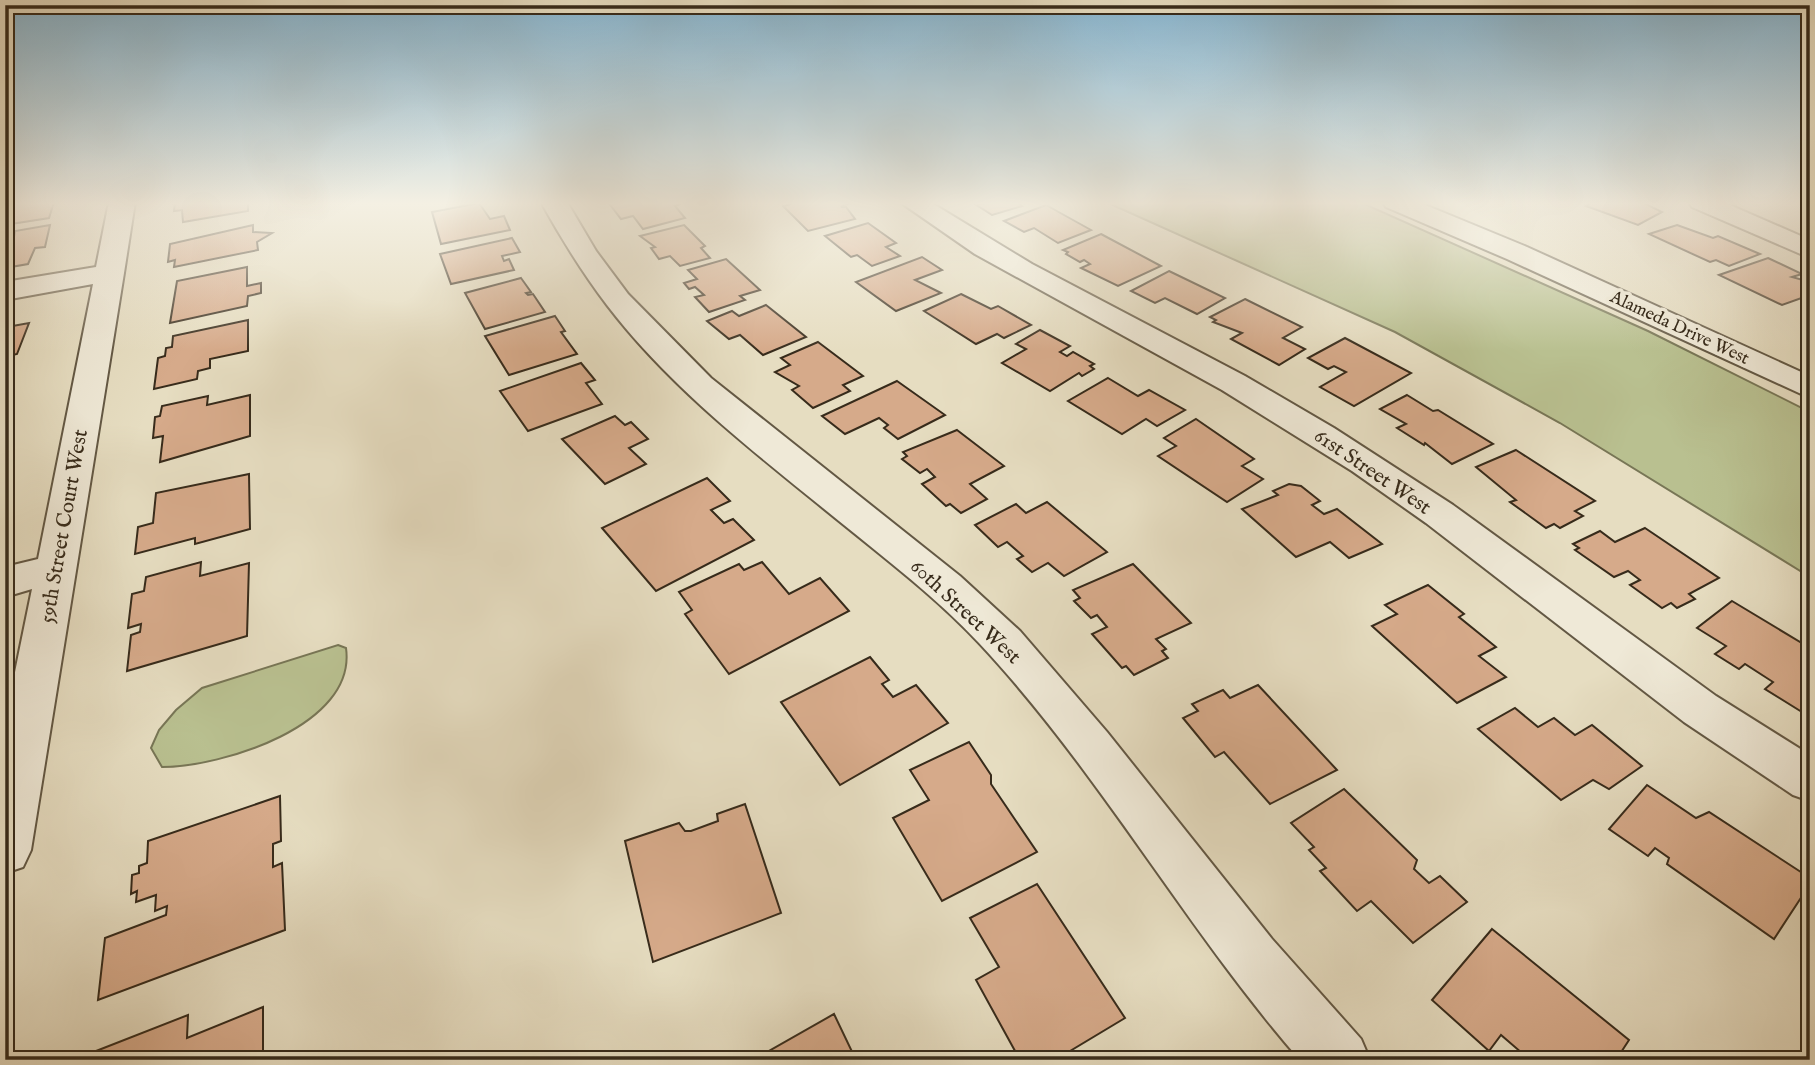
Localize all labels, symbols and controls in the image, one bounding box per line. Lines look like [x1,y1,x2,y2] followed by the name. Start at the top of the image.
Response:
[1605,286,1753,371] street label: Alameda Drive West
[1308,423,1436,521] street label: 61st Street West
[34,427,95,625] street label: 59th Street Court West
[904,554,1026,670] street label: 60th Street West

